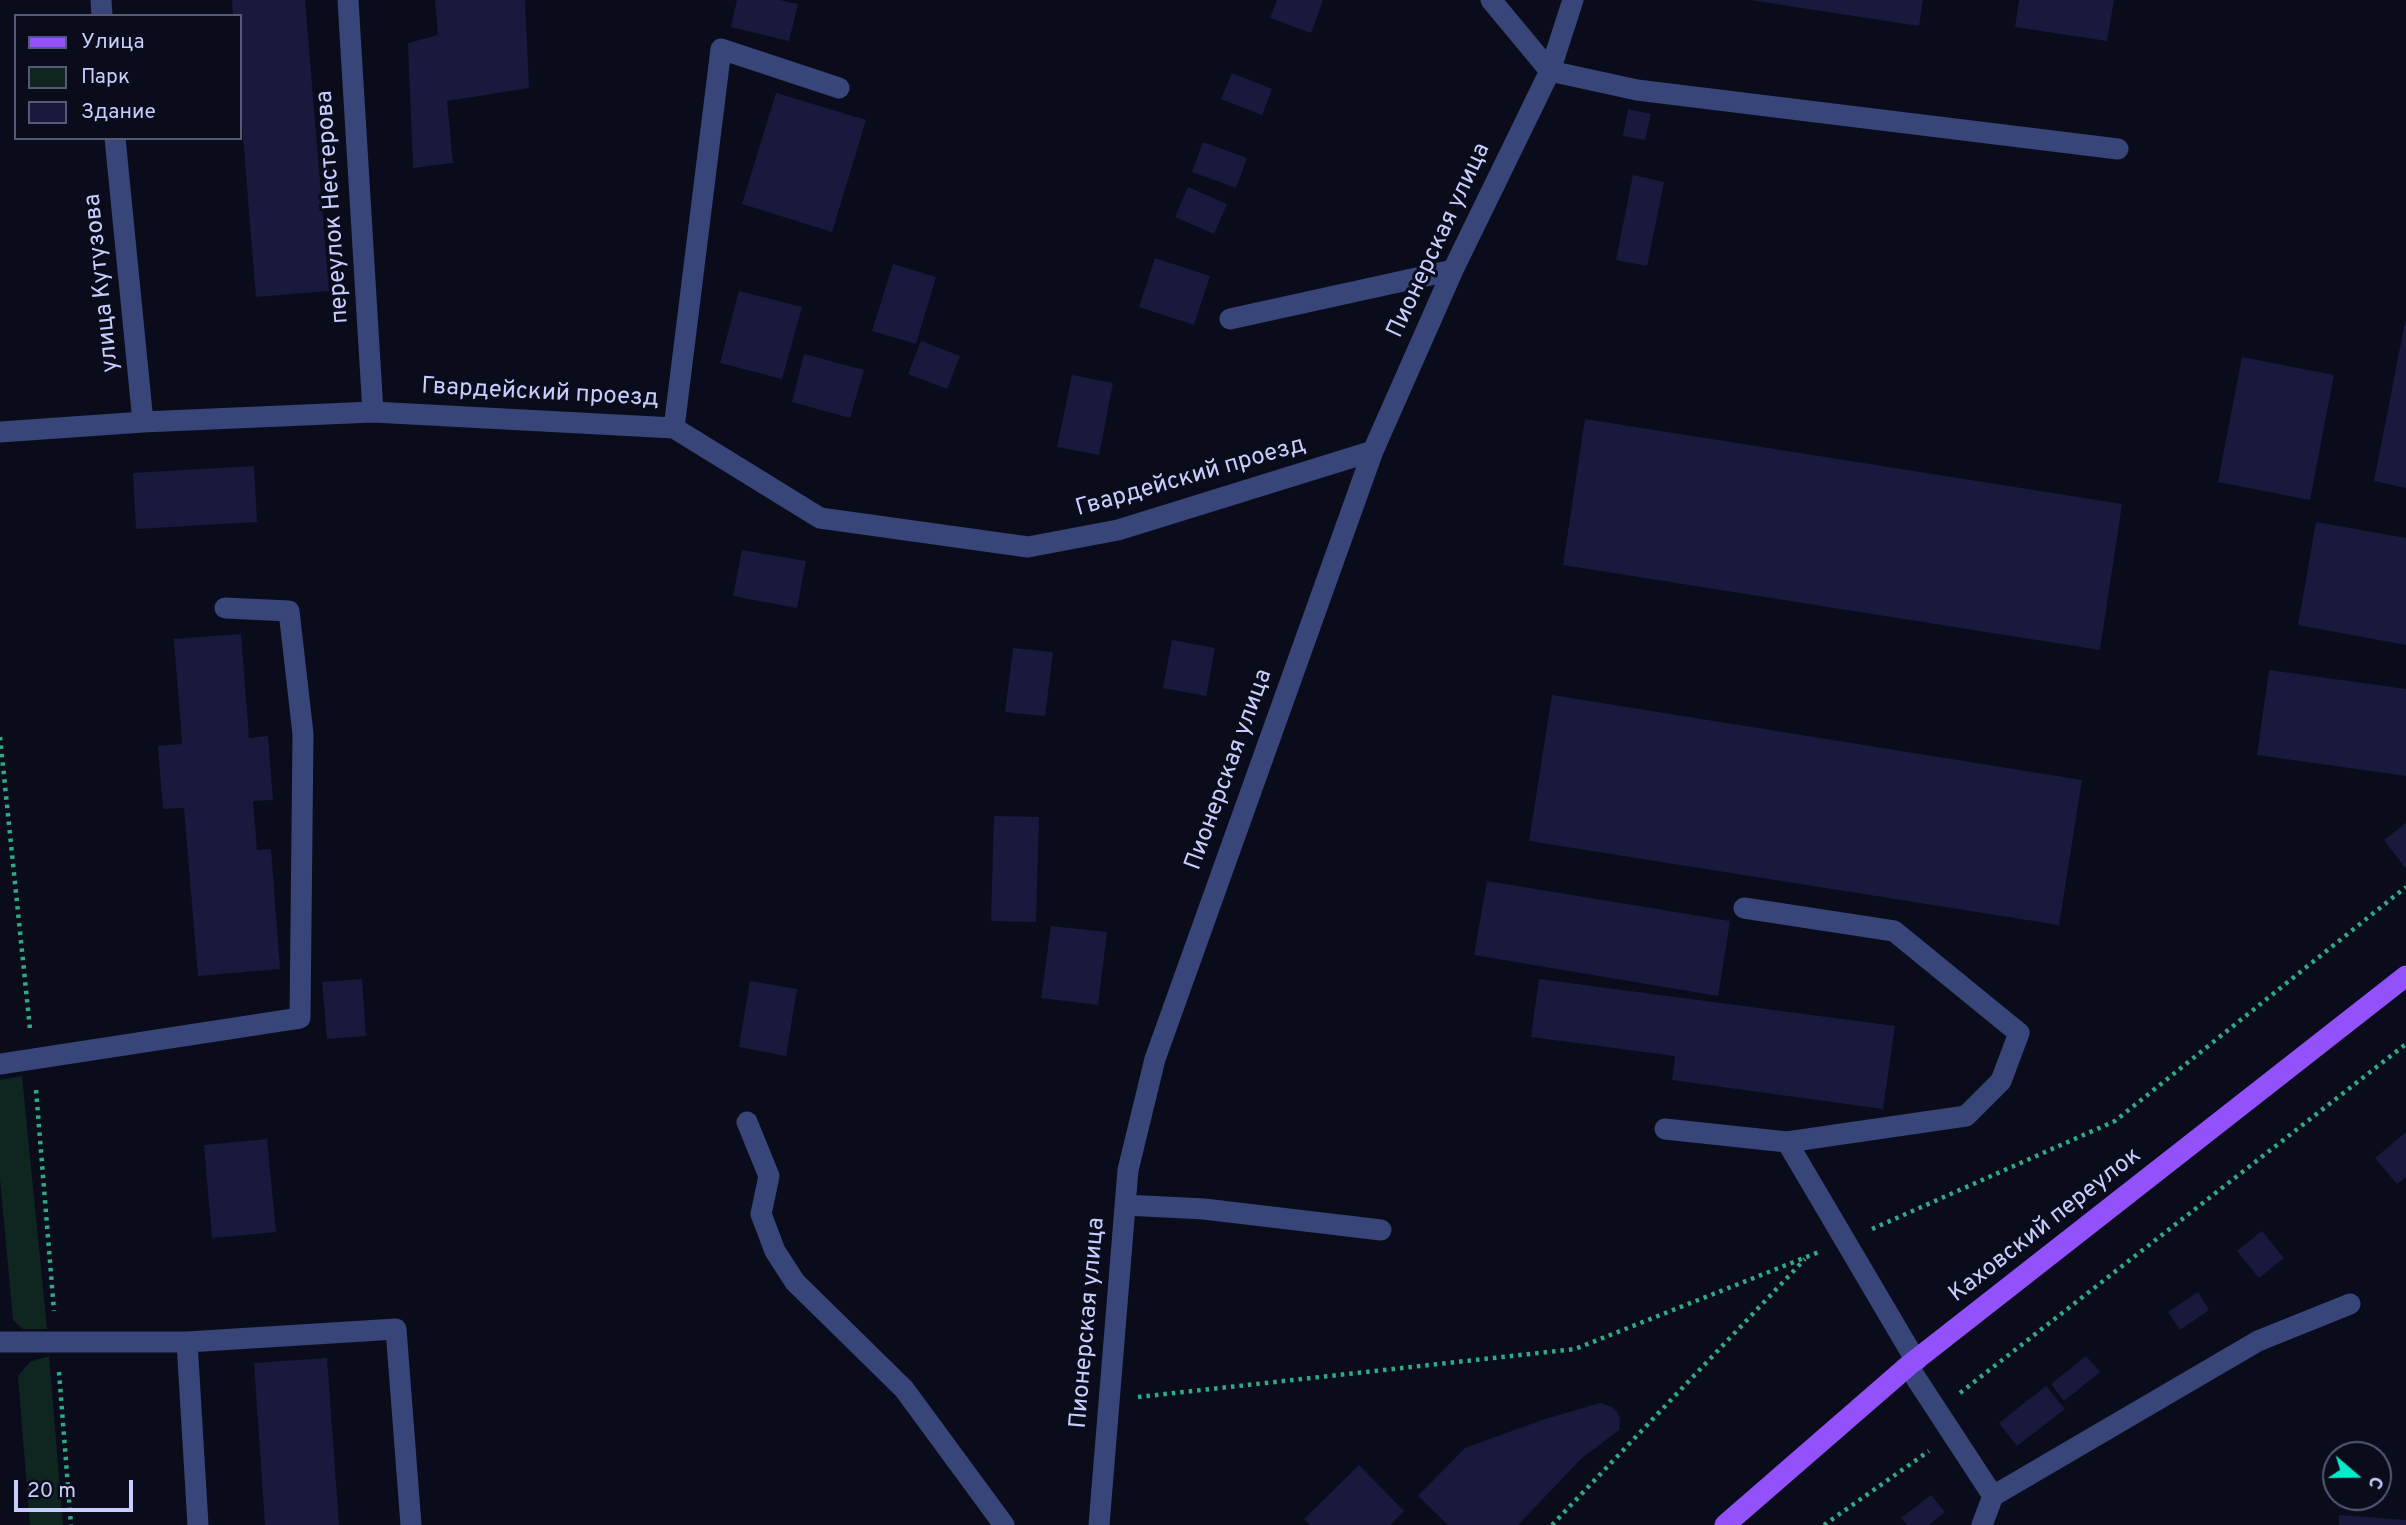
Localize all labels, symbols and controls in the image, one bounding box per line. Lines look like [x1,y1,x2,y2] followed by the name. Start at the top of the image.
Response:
[14,14,242,140] legend
[81,29,145,56] text: Улица
[81,64,130,91] text: Парк
[311,90,357,324] street label: переулок Нестерова
[81,99,156,126] text: Здание
[1382,139,1498,343] street label: Пионерская улица
[79,192,127,374] street label: улица Кутузова
[420,373,660,415] street label: Гвардейский проезд
[1073,431,1309,525] street label: Гвардейский проезд
[1180,665,1280,875] street label: Пионерская улица
[1944,1142,2148,1310] street label: Каховский переулок
[1065,1216,1113,1430] street label: Пионерская улица
[2322,1441,2392,1511] north arrow
[18,1466,136,1510] scale bar
[2362,1473,2388,1492] text: С
[27,1478,76,1505] text: 20 m

